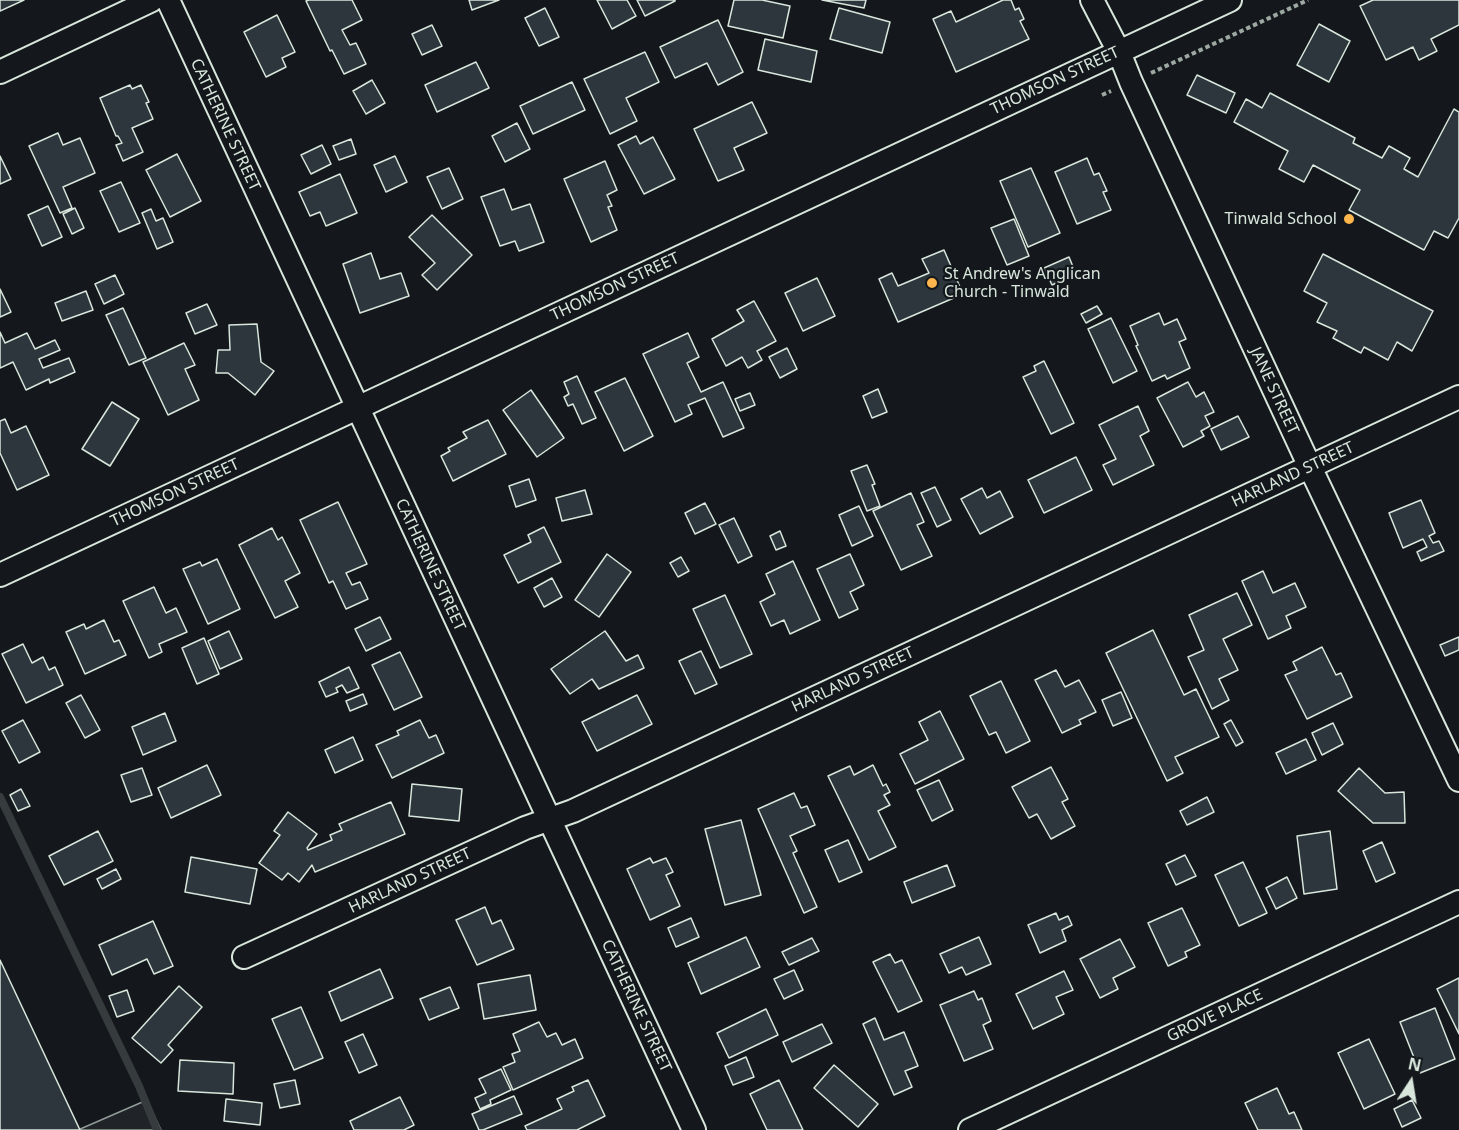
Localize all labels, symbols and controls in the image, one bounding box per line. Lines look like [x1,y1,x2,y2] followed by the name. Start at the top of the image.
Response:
[988,43,1122,119] street label: THOMSON STREET
[186,56,264,194] street label: CATHERINE STREET
[1225,209,1337,229] place label: Tinwald School
[1342,212,1356,226] marker: Tinwald School
[548,249,682,325] street label: THOMSON STREET
[944,264,1101,302] place label: St Andrew's Anglican Church - Tinwald
[925,276,939,290] marker: St Andrew's Anglican Church - Tinwald
[1245,344,1303,438] street label: JANE STREET
[1229,438,1357,512] street label: HARLAND STREET
[108,455,242,531] street label: THOMSON STREET
[391,496,469,634] street label: CATHERINE STREET
[789,643,917,717] street label: HARLAND STREET
[346,844,474,918] street label: HARLAND STREET
[597,937,675,1075] street label: CATHERINE STREET
[1164,985,1266,1047] street label: GROVE PLACE
[1381,1052,1441,1112] north arrow
[1406,1052,1423,1077] text: N

